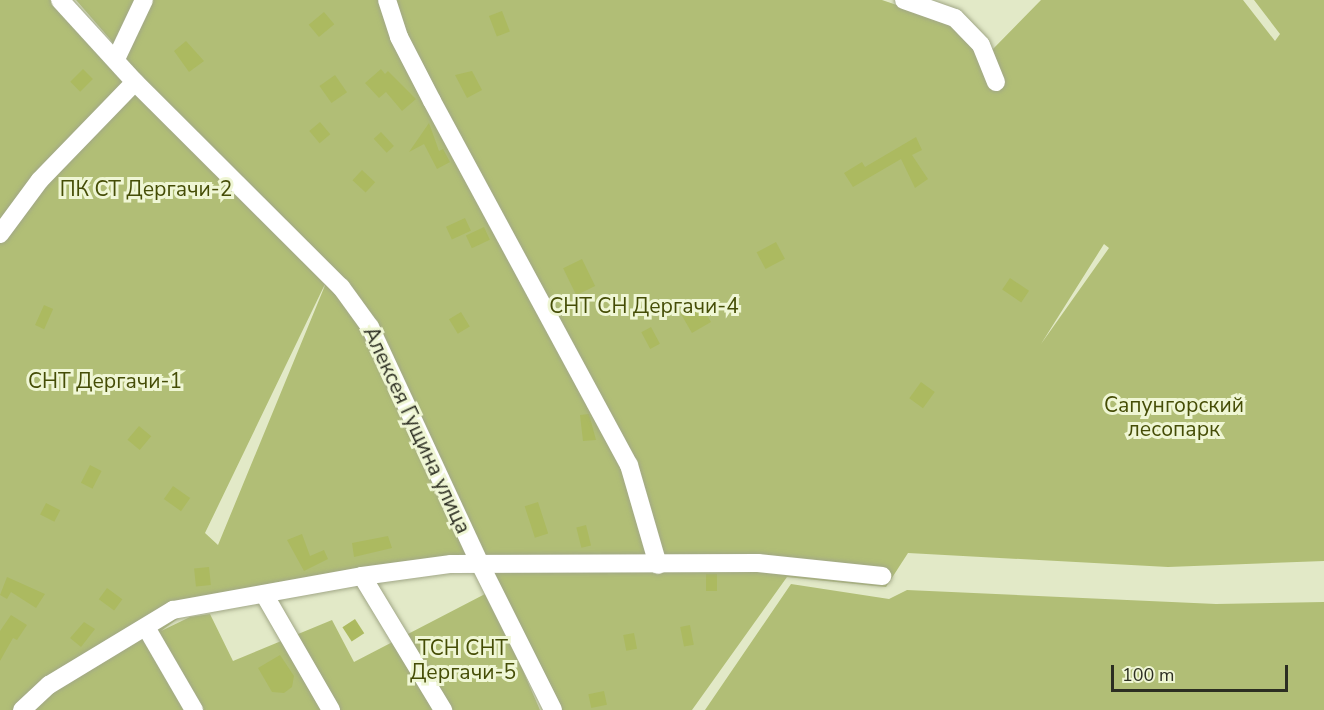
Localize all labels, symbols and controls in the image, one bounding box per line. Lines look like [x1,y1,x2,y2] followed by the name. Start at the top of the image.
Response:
[60,176,232,202] park label: ПК СТ Дергачи-2
[549,293,739,319] park label: СНТ СН Дергачи-4
[358,322,476,538] street label: Алексея Гущина улица
[28,368,182,394] park label: СНТ Дергачи-1
[1104,392,1244,442] park label: Сапунгорский лесопарк
[410,635,516,685] park label: ТСН СНТ Дергачи-5
[1114,653,1291,691] scale bar
[1122,663,1174,687] text: 100 m

